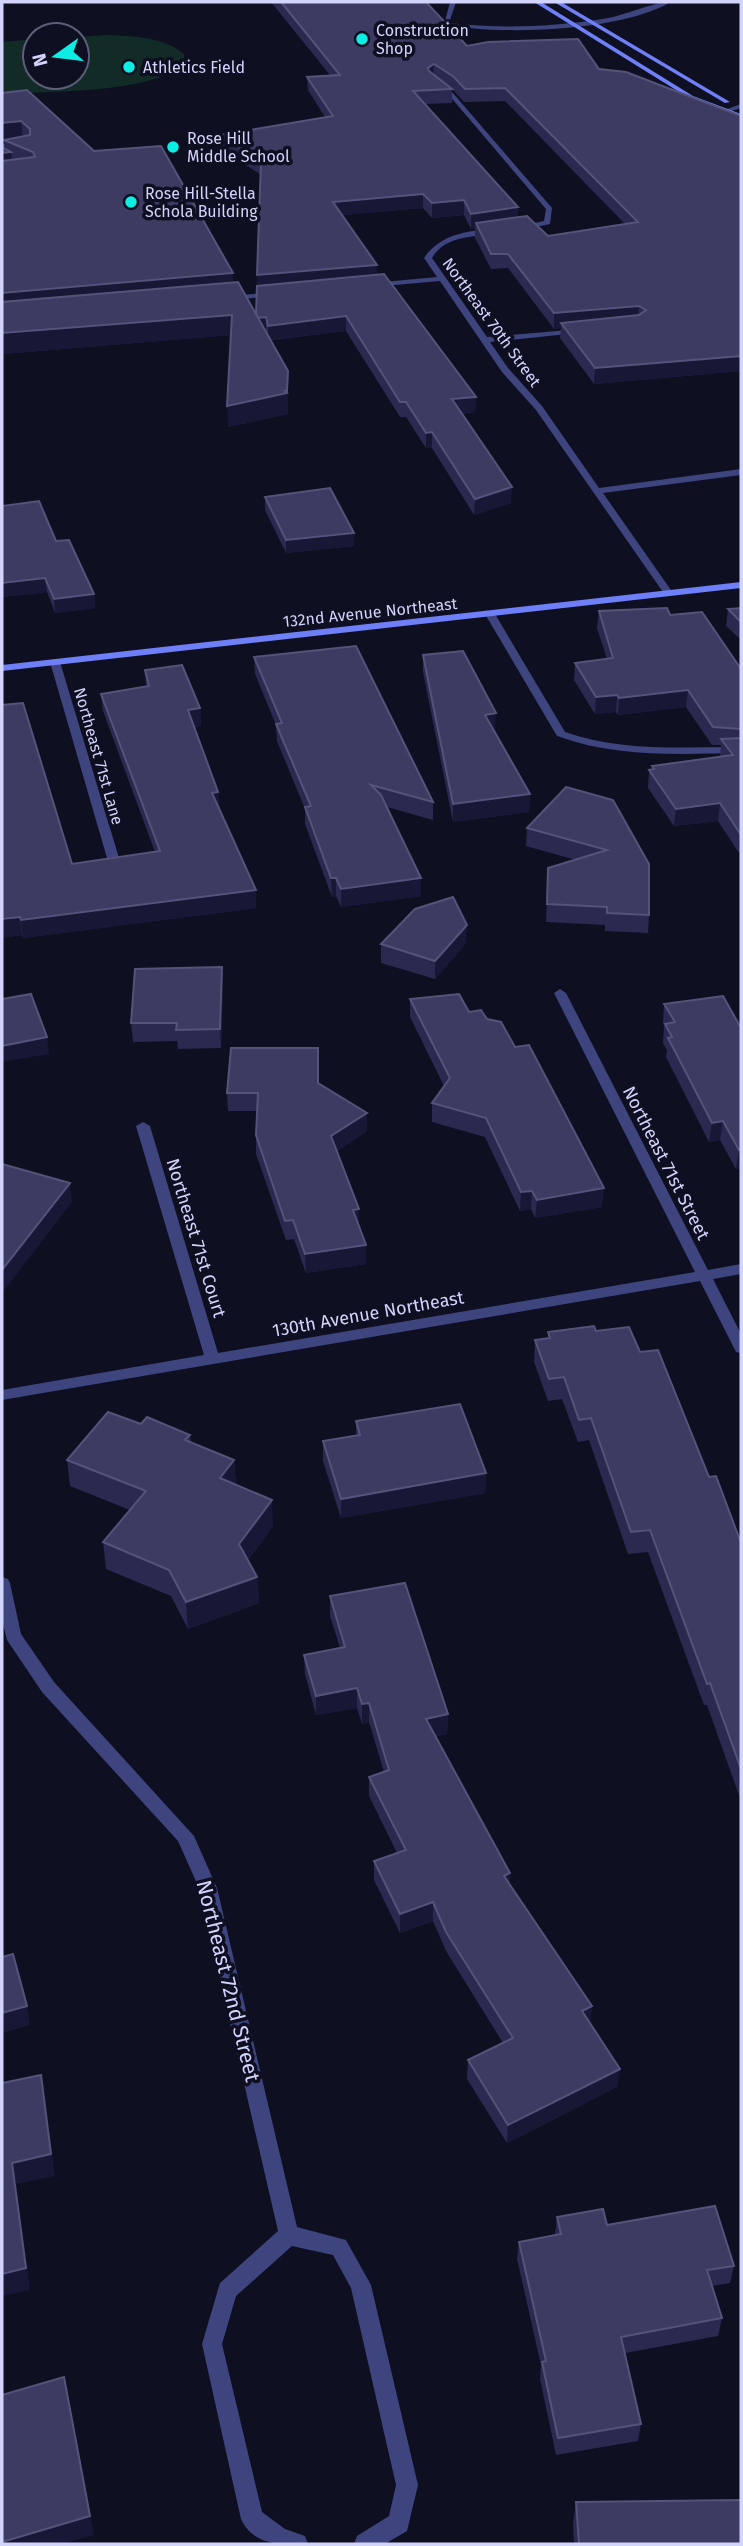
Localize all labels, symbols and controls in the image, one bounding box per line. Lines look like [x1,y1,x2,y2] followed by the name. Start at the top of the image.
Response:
[21,21,91,91] north arrow
[376,21,469,58] place label: Construction Shop
[354,31,370,47] marker: Construction Shop
[27,51,53,69] text: N
[143,58,245,77] place label: Athletics Field
[121,59,137,75] marker: Athletics Field
[187,129,290,166] place label: Rose Hill Middle School
[165,139,181,155] marker: Rose Hill Middle School
[145,184,258,221] place label: Rose Hill-Stella Schola Building
[123,194,139,210] marker: Rose Hill-Stella Schola Building
[438,254,545,391] street label: Northeast 70th Street
[282,594,458,631] street label: 132nd Avenue Northeast
[70,685,127,827] street label: Northeast 71st Lane
[618,1082,715,1244] street label: Northeast 71st Street
[161,1156,231,1321] street label: Northeast 71st Court
[271,1286,466,1342] street label: 130th Avenue Northeast
[190,1878,266,2085] street label: Northeast 72nd Street

